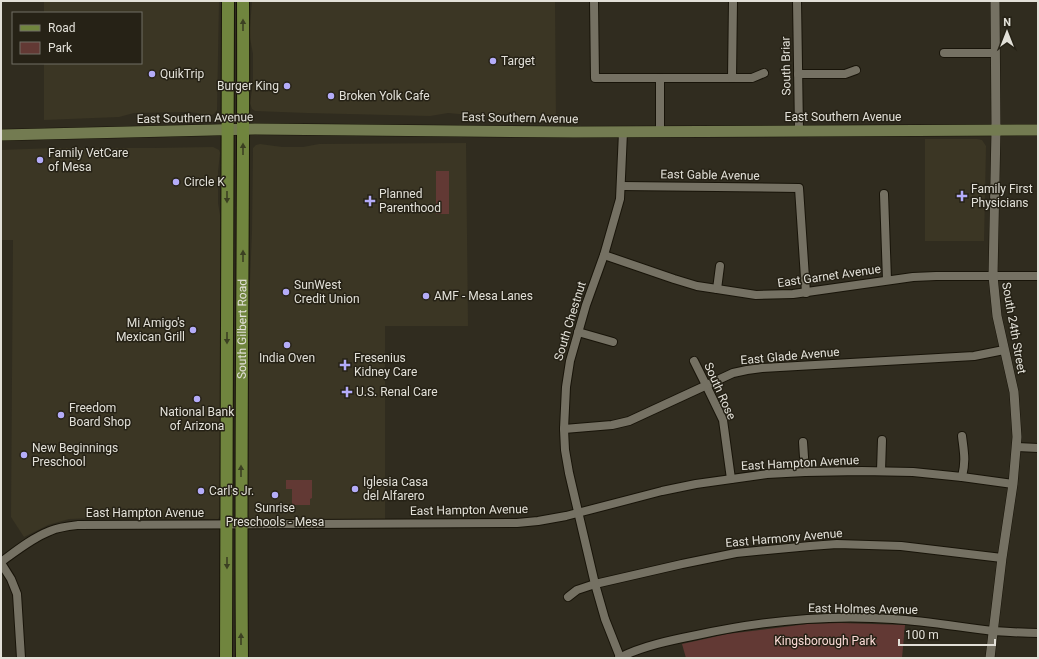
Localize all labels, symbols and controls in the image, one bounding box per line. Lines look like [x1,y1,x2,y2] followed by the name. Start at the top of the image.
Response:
[12,12,142,64] legend
[987,12,1027,52] north arrow
[1003,16,1011,29] text: N
[240,18,246,31] one-way arrow
[48,21,76,35] text: Road
[778,36,794,96] street label: South Briar
[48,41,73,55] text: Park
[501,54,535,68] place label: Target
[488,56,498,66] marker: Target
[160,67,205,81] place label: QuikTrip
[147,69,157,79] marker: QuikTrip
[217,79,279,93] place label: Burger King
[282,81,292,91] marker: Burger King
[339,89,430,103] place label: Broken Yolk Cafe
[326,91,336,101] marker: Broken Yolk Cafe
[136,110,254,126] street label: East Southern Avenue
[461,110,579,126] street label: East Southern Avenue
[785,110,901,124] street label: East Southern Avenue
[240,142,246,155] one-way arrow
[48,146,128,174] place label: Family VetCare of Mesa
[35,155,45,165] marker: Family VetCare of Mesa
[660,167,760,183] street label: East Gable Avenue
[184,175,225,189] place label: Circle K
[171,177,181,187] marker: Circle K
[971,182,1033,210] place label: Family First Physicians
[379,187,441,215] place label: Planned Parenthood
[956,190,968,202] marker: Family First Physicians
[224,191,230,204] one-way arrow
[364,195,376,207] marker: Planned Parenthood
[240,249,246,262] one-way arrow
[776,262,882,290] street label: East Garnet Avenue
[294,278,360,306] place label: SunWest Credit Union
[235,279,249,379] street label: South Gilbert Road
[551,280,589,362] street label: South Chestnut
[999,281,1029,375] street label: South 24th Street
[281,287,291,297] marker: SunWest Credit Union
[434,289,533,303] place label: AMF - Mesa Lanes
[421,291,431,301] marker: AMF - Mesa Lanes
[116,316,185,344] place label: Mi Amigo's Mexican Grill
[188,325,198,335] marker: Mi Amigo's Mexican Grill
[224,332,230,345] one-way arrow
[282,340,292,350] marker: India Oven
[740,345,840,367] street label: East Glade Avenue
[259,351,315,365] place label: India Oven
[354,351,417,379] place label: Fresenius Kidney Care
[339,359,351,371] marker: Fresenius Kidney Care
[701,360,739,422] street label: South Rose
[356,385,438,399] place label: U.S. Renal Care
[341,386,353,398] marker: U.S. Renal Care
[192,394,202,404] marker: National Bank of Arizona
[69,401,131,429] place label: Freedom Board Shop
[160,405,235,433] place label: National Bank of Arizona
[56,410,66,420] marker: Freedom Board Shop
[32,441,118,469] place label: New Beginnings Preschool
[19,450,29,460] marker: New Beginnings Preschool
[741,453,859,473] street label: East Hampton Avenue
[238,464,244,477] one-way arrow
[363,475,428,503] place label: Iglesia Casa del Alfarero
[209,484,254,498] place label: Carl's Jr.
[350,484,360,494] marker: Iglesia Casa del Alfarero
[196,486,206,496] marker: Carl's Jr.
[270,490,280,500] marker: Sunrise Preschools - Mesa
[226,501,324,529] place label: Sunrise Preschools - Mesa
[410,502,528,518] street label: East Hampton Avenue
[86,506,204,520] street label: East Hampton Avenue
[725,526,843,550] street label: East Harmony Avenue
[224,557,230,570] one-way arrow
[808,601,918,617] street label: East Holmes Avenue
[899,621,995,647] scale bar
[905,628,939,642] text: 100 m
[238,633,245,645] one-way arrow
[774,634,877,648] park label: Kingsborough Park

